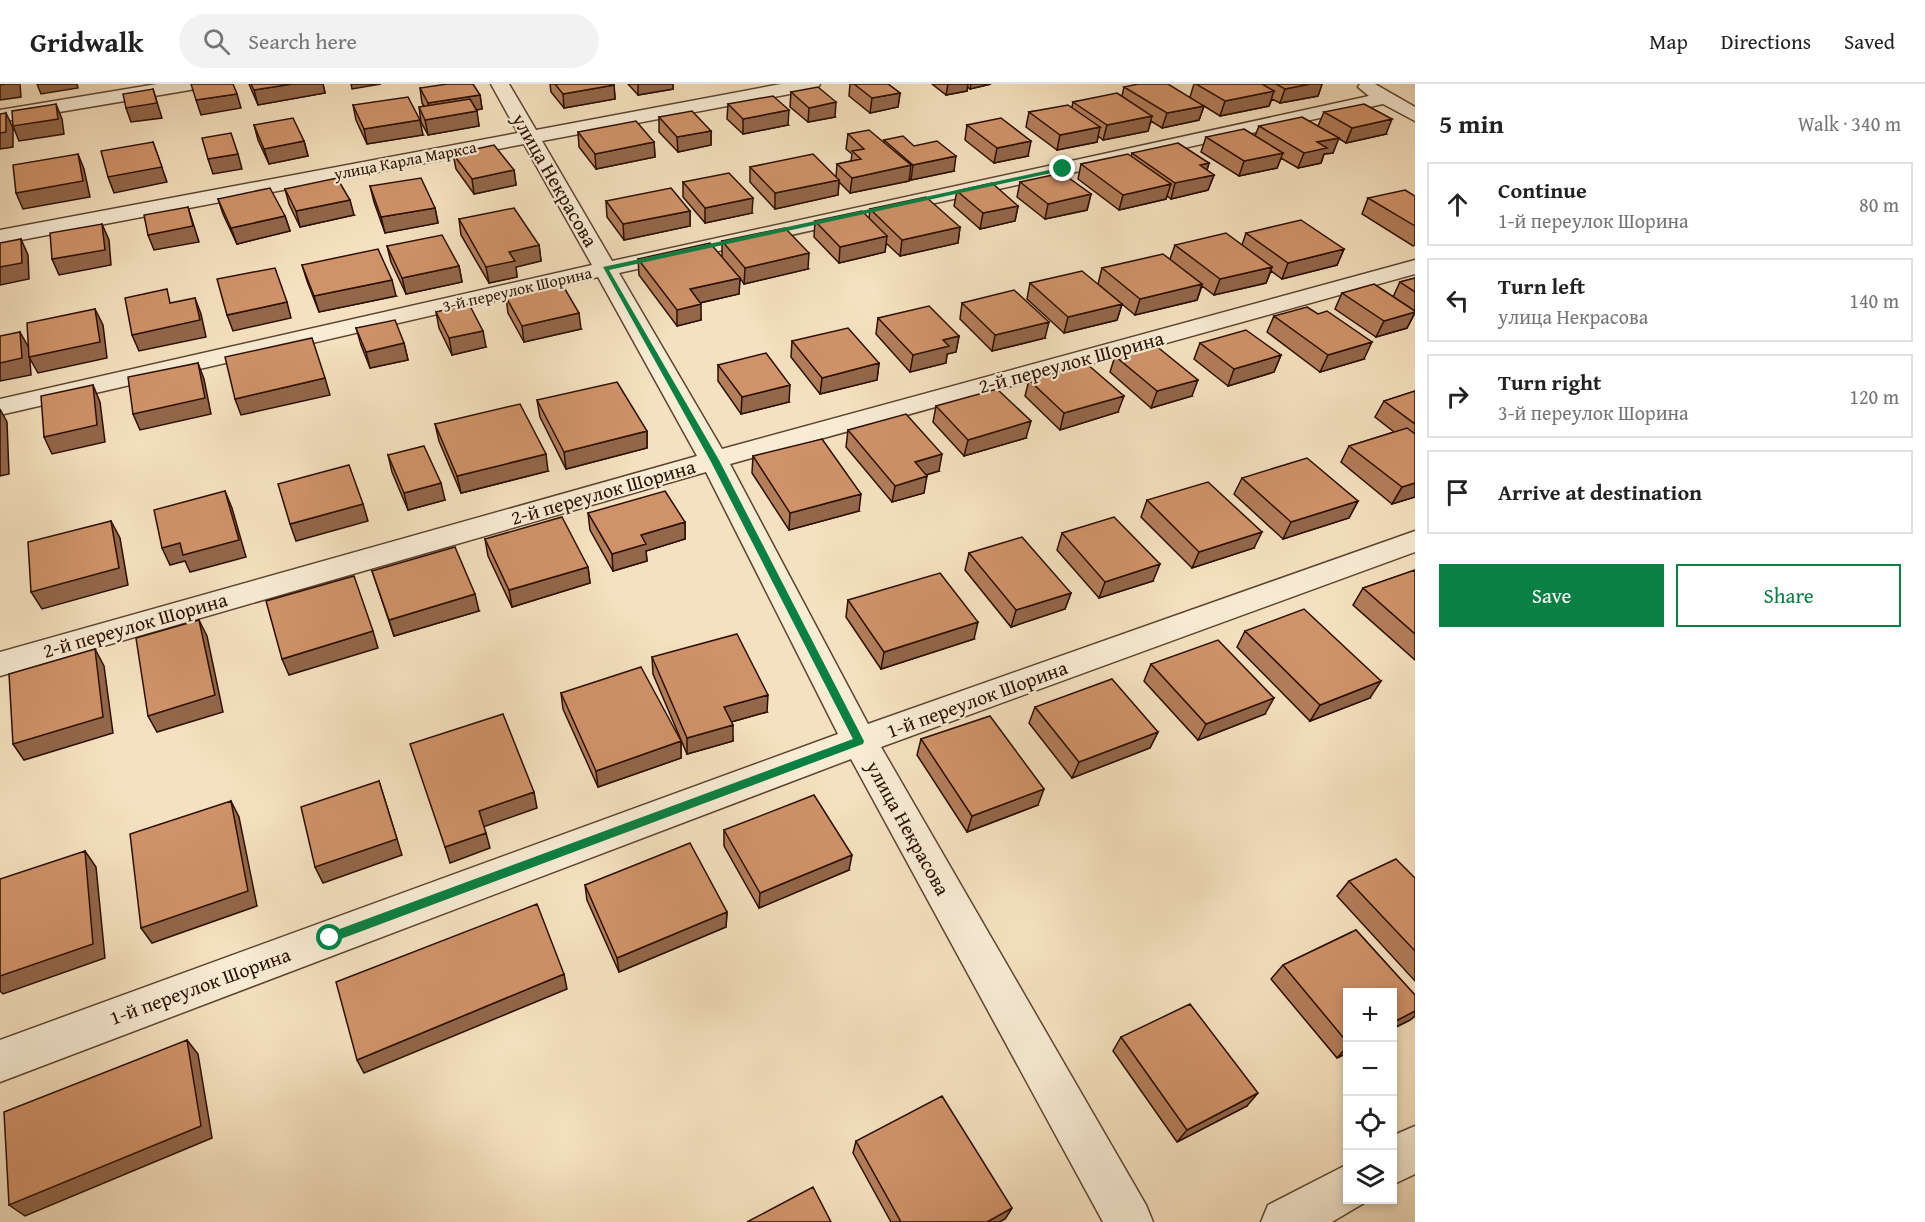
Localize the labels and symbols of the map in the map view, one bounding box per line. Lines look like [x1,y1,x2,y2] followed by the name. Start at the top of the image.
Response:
[505,107,606,252] street label: улица Некрасова
[331,134,479,186] street label: улица Карла Маркса
[1049,155,1075,181] route end
[440,260,594,318] street label: 3-й переулок Шорина
[975,323,1167,400] street label: 2-й переулок Шорина
[507,451,699,532] street label: 2-й переулок Шорина
[39,584,231,665] street label: 2-й переулок Шорина
[882,652,1072,745] street label: 1-й переулок Шорина
[859,754,958,901] street label: улица Некрасова
[316,924,342,950] route start
[105,939,295,1032] street label: 1-й переулок Шорина

